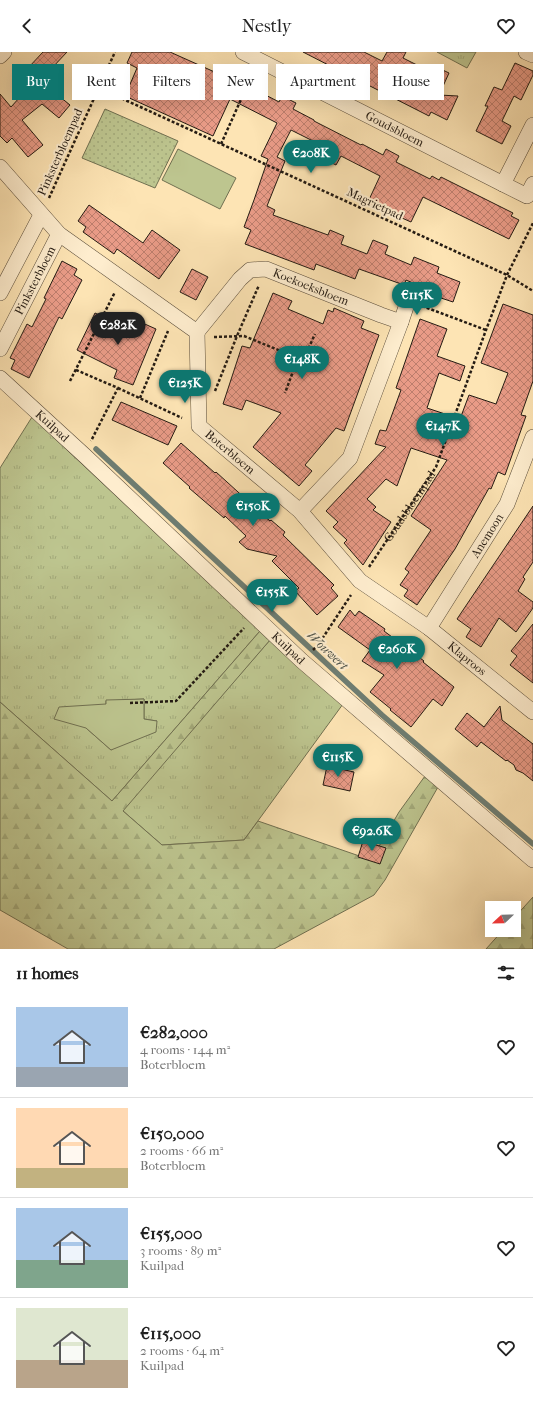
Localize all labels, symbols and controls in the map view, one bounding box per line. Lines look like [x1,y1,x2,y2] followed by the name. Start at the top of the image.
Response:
[16,15,38,37] icon: back
[495,15,517,37] icon: heart
[242,16,291,37] text: Nestly
[12,64,64,100] chip: Buy
[72,64,130,100] chip: Rent
[138,64,205,100] chip: Filters
[213,64,268,100] chip: New
[276,64,370,100] chip: Apartment
[378,64,444,100] chip: House
[35,106,86,198] street label: Pinksterbloempad
[363,108,426,150] street label: Goudsbloem
[283,140,339,174] pin: €208K
[292,145,330,160] text: €208K
[345,185,406,223] street label: Magrietpad
[12,244,59,317] street label: Pinksterbloem
[271,265,351,308] street label: Koekoeksbloem
[389,282,445,316] pin: €115K
[401,287,433,302] text: €115K
[90,312,146,346] pin: €282K
[99,317,137,332] text: €282K
[274,346,330,380] pin: €148K
[284,351,320,366] text: €148K
[157,370,213,404] pin: €125K
[168,375,202,390] text: €125K
[33,407,72,445] street label: Kuilpad
[415,413,471,447] pin: €147K
[425,418,461,433] text: €147K
[202,427,258,477] street label: Boterbloem
[381,468,439,544] street label: Goudsbloempad
[225,493,281,527] pin: €150K
[236,498,270,513] text: €150K
[467,511,506,561] street label: Anemoon
[244,579,300,613] pin: €155K
[256,584,288,599] text: €155K
[304,628,352,674] water label: Wouwert
[269,629,308,667] street label: Kuilpad
[369,636,425,670] pin: €260K
[445,639,490,679] street label: Klaproos
[378,641,416,656] text: €260K
[310,744,366,778] pin: €115K
[322,749,354,764] text: €115K
[339,818,405,852] pin: €92.6K
[352,823,392,838] text: €92.6K
[485,901,521,937] north arrow
[485,901,521,937] map controls
[495,962,517,984] icon: filters
[16,963,79,983] text: 11 homes
[140,1022,208,1042] text: €282,000
[48,1023,96,1071] icon: home
[495,1036,517,1058] icon: heart
[140,1042,230,1057] text: 4 rooms · 144 m²
[140,1057,206,1072] text: Boterbloem
[140,1123,204,1143] text: €150,000
[48,1124,96,1172] icon: home
[495,1137,517,1159] icon: heart
[140,1143,223,1158] text: 2 rooms · 66 m²
[140,1158,206,1173] text: Boterbloem
[140,1223,202,1243] text: €155,000
[48,1224,96,1272] icon: home
[495,1237,517,1259] icon: heart
[140,1243,221,1258] text: 3 rooms · 89 m²
[140,1258,184,1273] text: Kuilpad
[140,1323,201,1343] text: €115,000
[48,1324,96,1372] icon: home
[495,1337,517,1359] icon: heart
[140,1343,224,1358] text: 2 rooms · 64 m²
[140,1358,184,1373] text: Kuilpad

